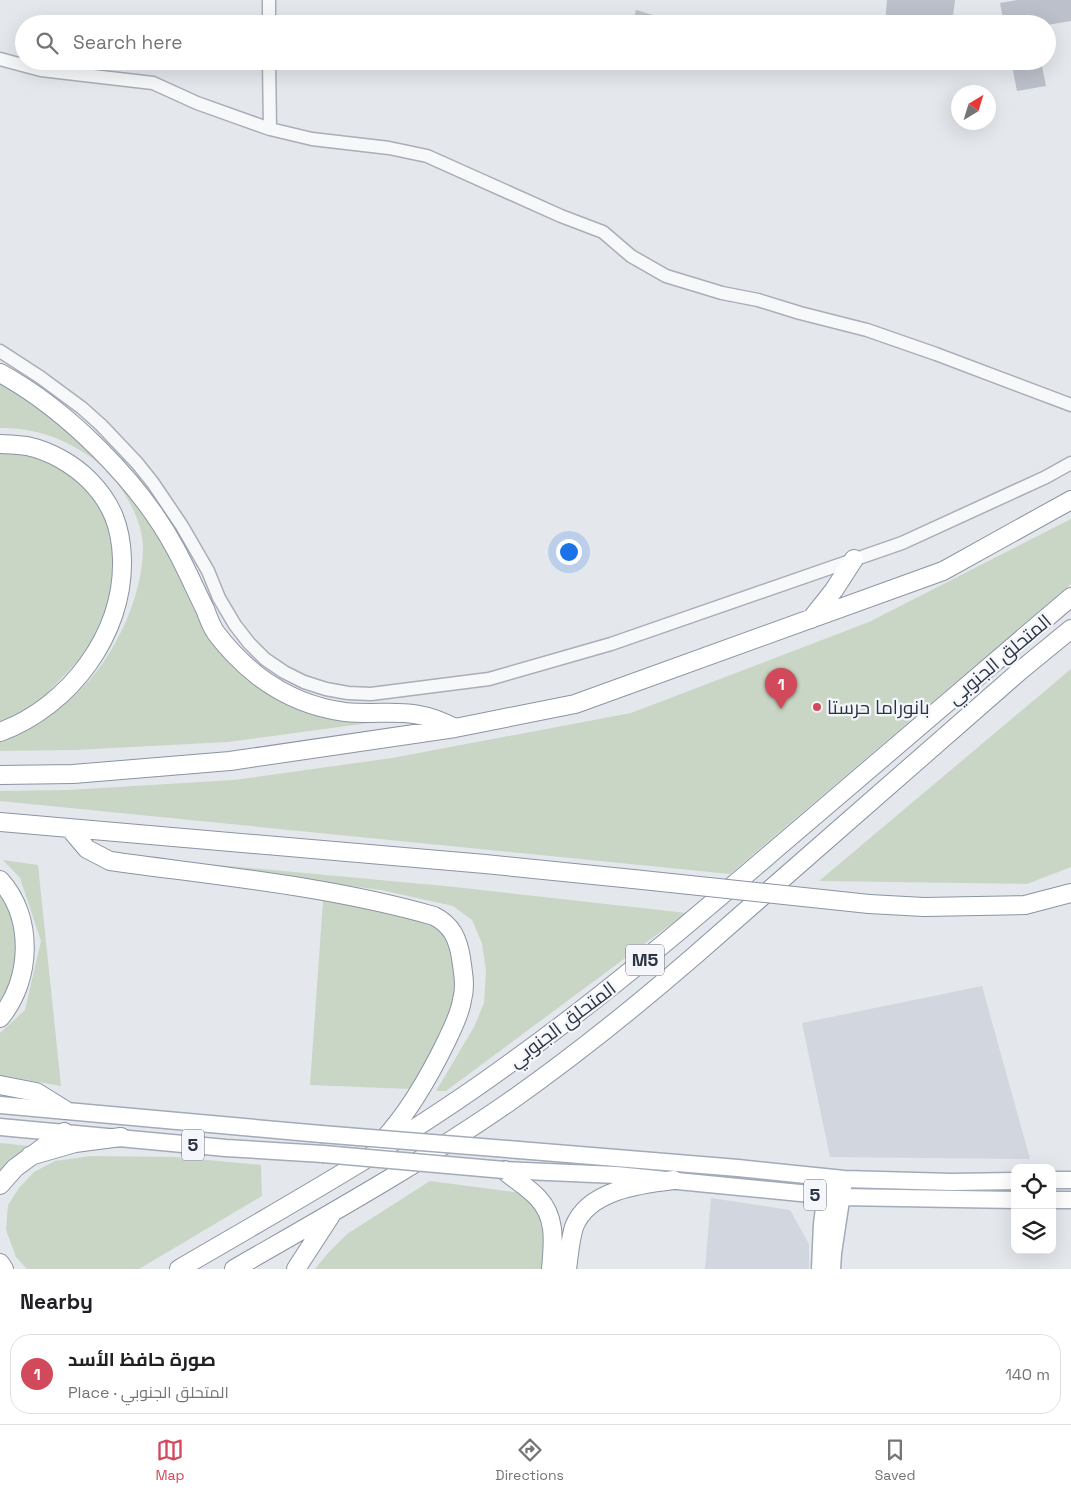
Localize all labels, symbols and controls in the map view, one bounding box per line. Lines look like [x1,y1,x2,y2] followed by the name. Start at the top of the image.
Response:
[15,15,1056,70] search box
[33,29,61,57] icon: search
[73,30,183,55] text: Search here
[951,85,996,130] north arrow
[556,539,582,565] your location
[942,609,1058,712] street label: المتحلق الجنوبي
[765,668,797,709] pin: 1
[827,695,930,720] place label: بانوراما حرستا
[811,701,823,713] marker: بانوراما حرستا
[626,944,664,976] road number: M5
[504,976,622,1075] street label: المتحلق الجنوبي
[182,1130,204,1160] road number: 5
[1011,1164,1056,1254] map controls
[1011,1164,1056,1209] button: locate
[804,1180,826,1210] road number: 5
[1011,1209,1056,1254] button: layers
[20,1288,93,1315] text: Nearby
[68,1347,216,1372] text: صورة حافظ الأسد
[33,1364,41,1385] text: 1
[1005,1364,1050,1385] text: 140 m
[68,1382,229,1403] text: Place · المتحلق الجنوبي
[155,1436,185,1484] tab: Map
[495,1436,564,1484] tab: Directions
[875,1436,916,1484] tab: Saved

